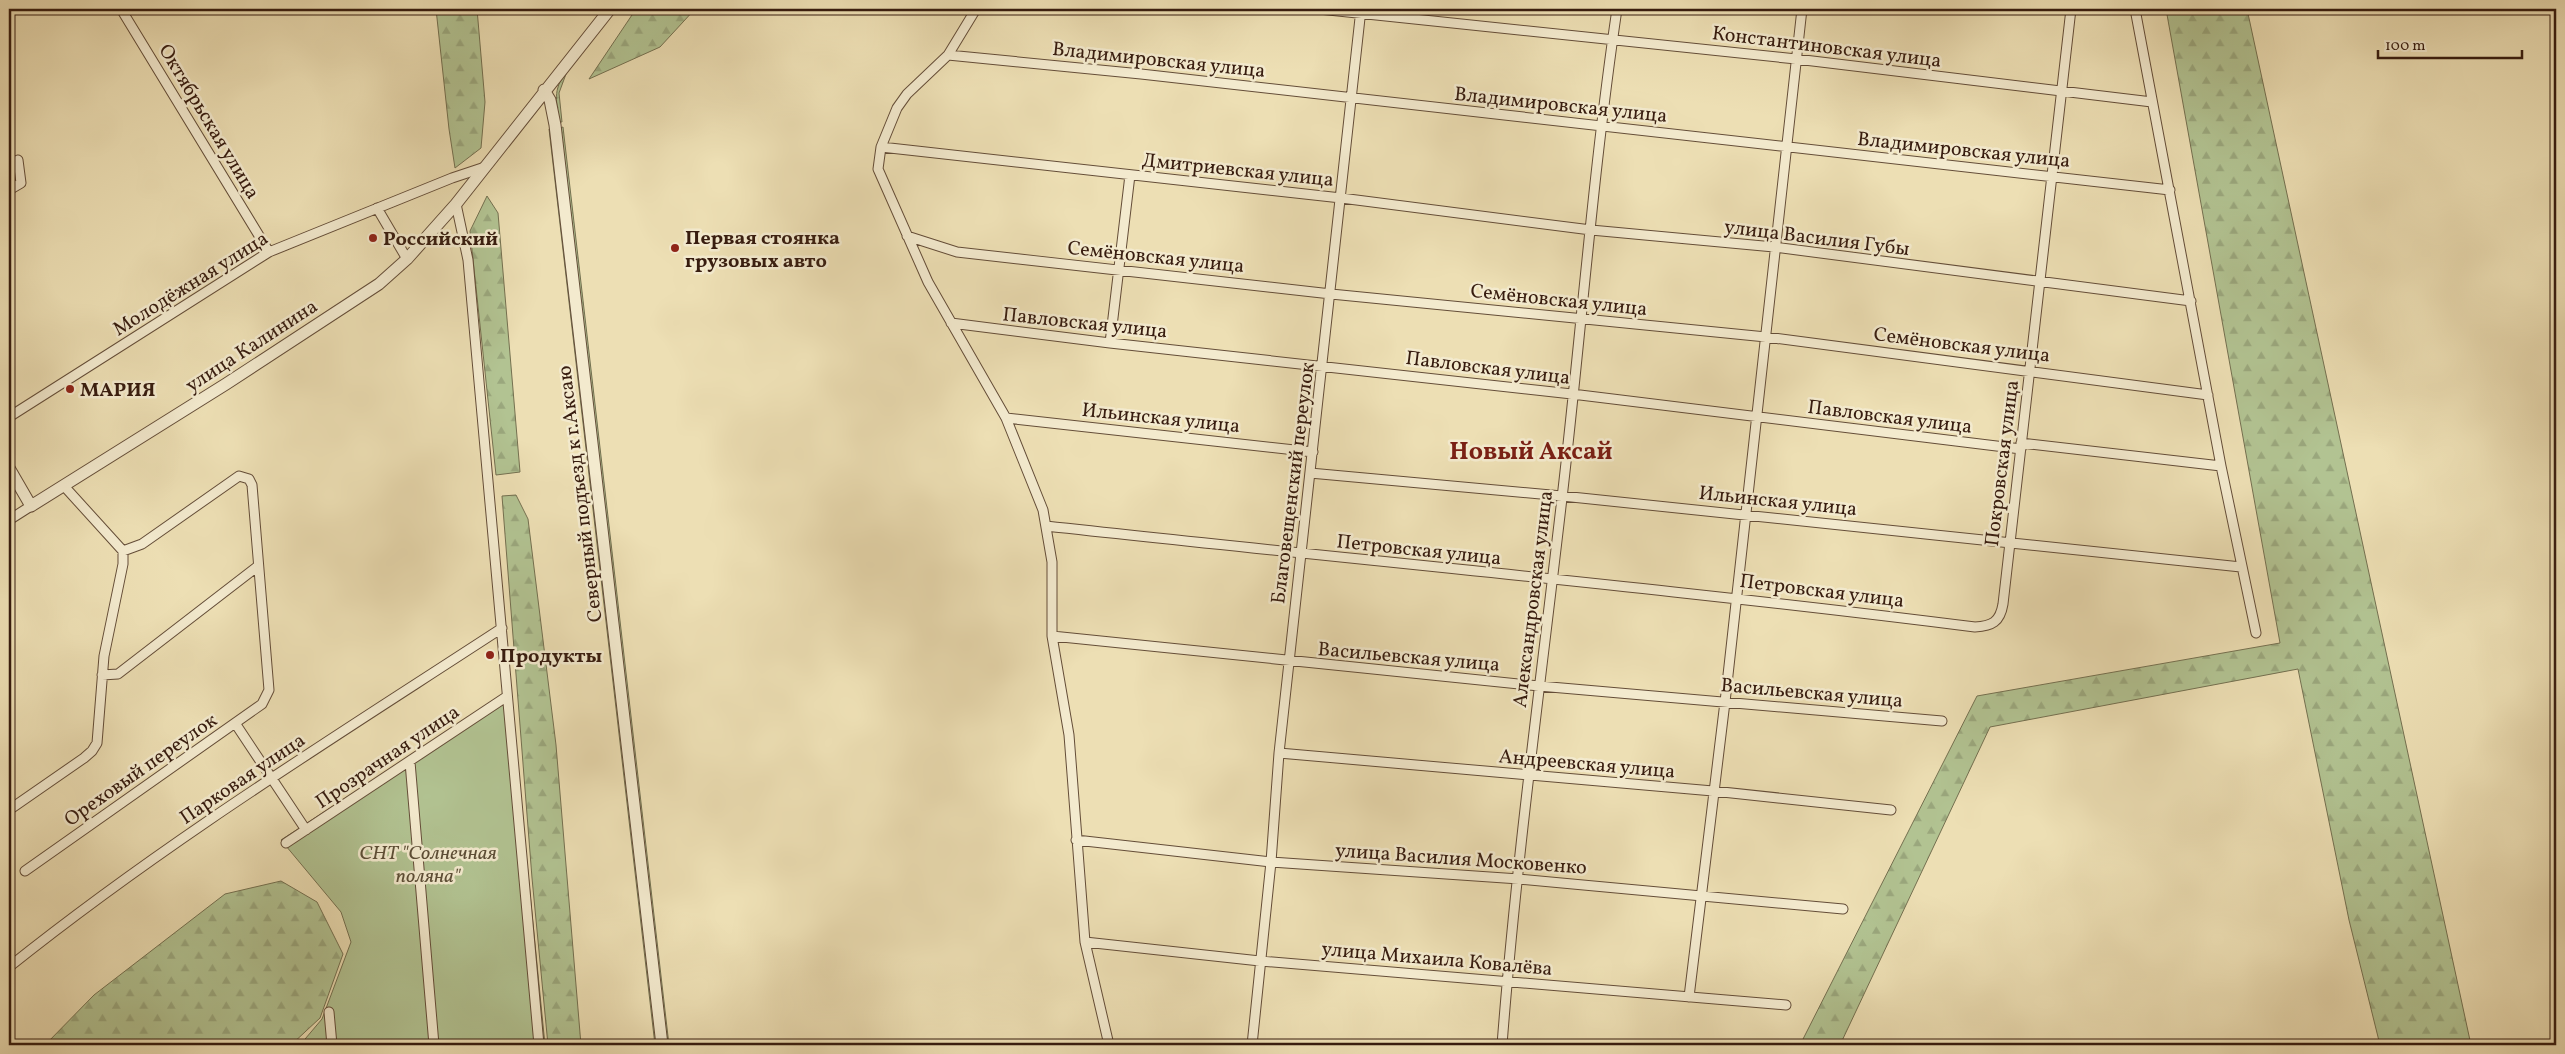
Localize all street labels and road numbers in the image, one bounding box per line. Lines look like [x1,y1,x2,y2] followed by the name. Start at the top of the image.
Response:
[1710,20,1943,76] street label: Константиновская улица
[1051,36,1267,86] street label: Владимировская улица
[151,39,266,205] street label: Октябрьская улица
[1453,81,1669,131] street label: Владимировская улица
[1856,126,2072,176] street label: Владимировская улица
[1141,147,1335,195] street label: Дмитриевская улица
[1723,214,1911,264] street label: улица Василия Губы
[108,225,274,344] street label: Молодёжная улица
[1066,235,1246,281] street label: Семёновская улица
[1469,278,1649,324] street label: Семёновская улица
[180,293,324,400] street label: улица Калинина
[1001,301,1169,347] street label: Павловская улица
[1872,321,2052,371] street label: Семёновская улица
[1404,345,1572,393] street label: Павловская улица
[1265,360,1323,606] street label: Благовещенский переулок
[551,364,611,624] street label: Северный подъезд к г.Аксаю
[1979,378,2027,548] street label: Покровская улица
[1806,394,1974,442] street label: Павловская улица
[1080,397,1241,441] street label: Ильинская улица
[1697,480,1858,524] street label: Ильинская улица
[1507,489,1561,709] street label: Александровская улица
[1335,528,1503,574] street label: Петровская улица
[1738,568,1906,616] street label: Петровская улица
[1317,636,1501,680] street label: Васильевская улица
[1720,672,1904,716] street label: Васильевская улица
[310,699,466,816] street label: Прозрачная улица
[59,707,224,834] street label: Ореховый переулок
[175,727,312,832] street label: Парковая улица
[1497,743,1676,787] street label: Андреевская улица
[1334,837,1588,883] street label: улица Василия Московенко
[1320,936,1554,984] street label: улица Михаила Ковалёва

